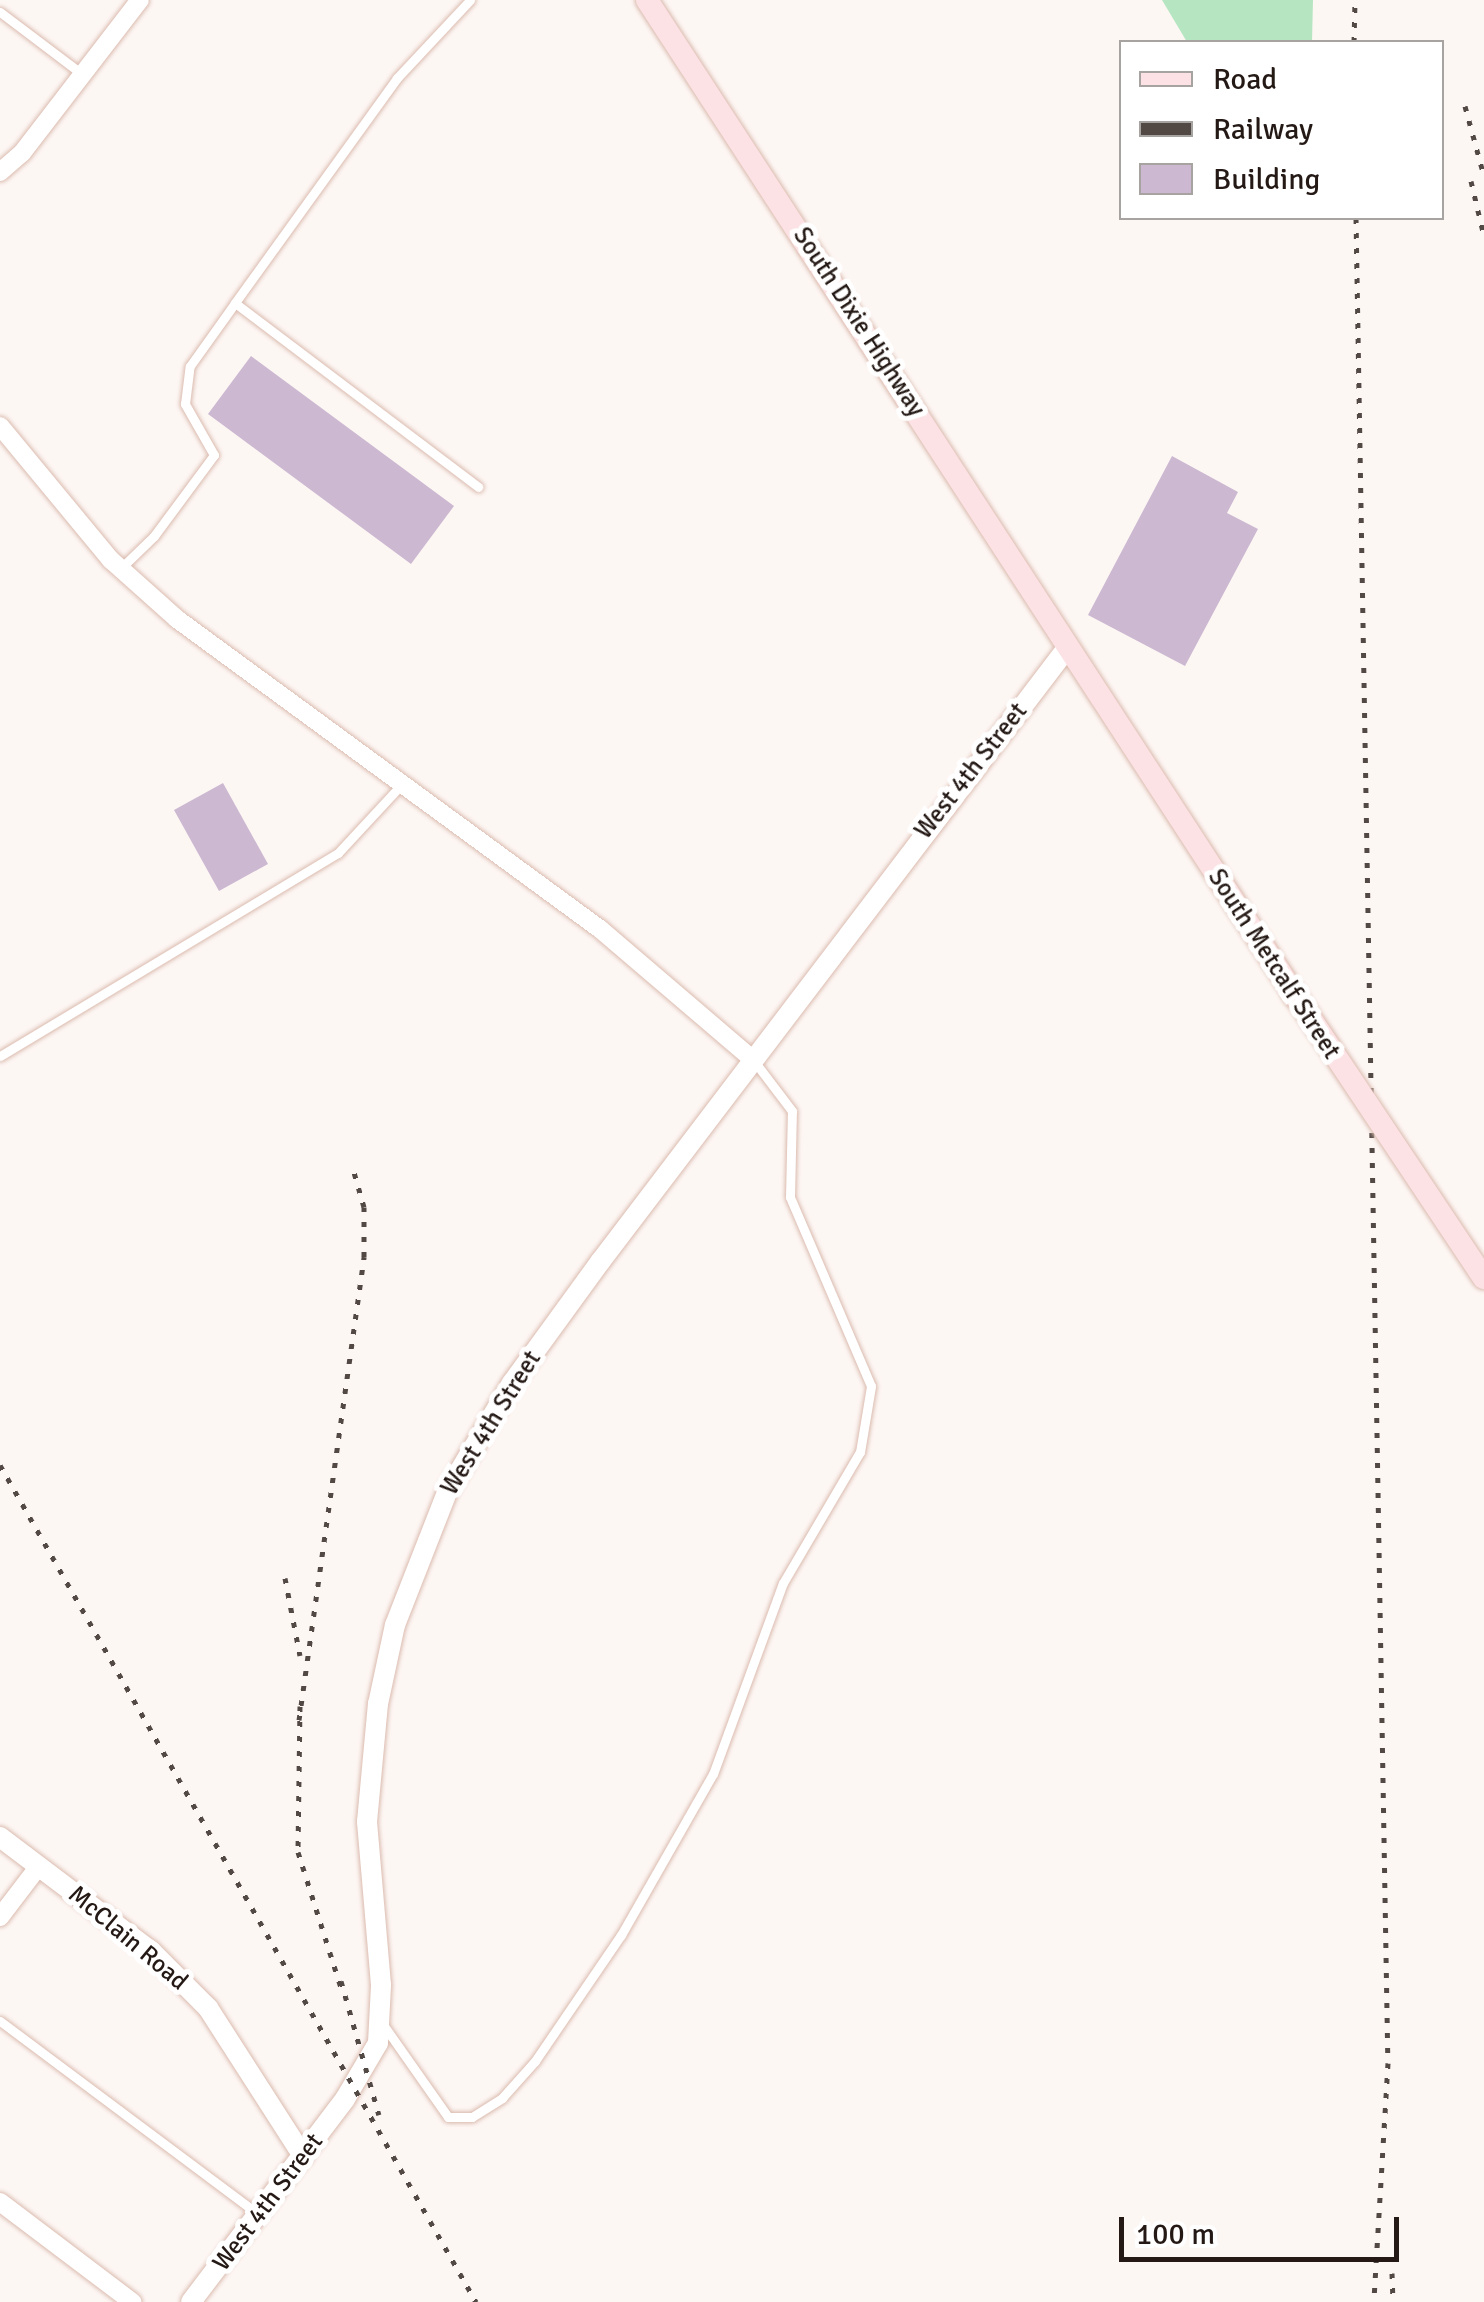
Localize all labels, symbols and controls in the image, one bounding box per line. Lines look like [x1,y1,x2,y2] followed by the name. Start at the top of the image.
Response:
[1119,40,1444,220] legend
[1213,61,1277,98] text: Road
[1213,111,1313,148] text: Railway
[1213,161,1320,198] text: Building
[787,222,931,422] street label: South Dixie Highway
[909,697,1033,845] street label: West 4th Street
[1201,863,1347,1065] street label: South Metcalf Street
[435,1345,547,1501] street label: West 4th Street
[62,1879,194,1997] street label: McClain Road
[207,2127,329,2277] street label: West 4th Street
[1124,2197,1404,2259] scale bar
[1136,2216,1215,2253] text: 100 m

